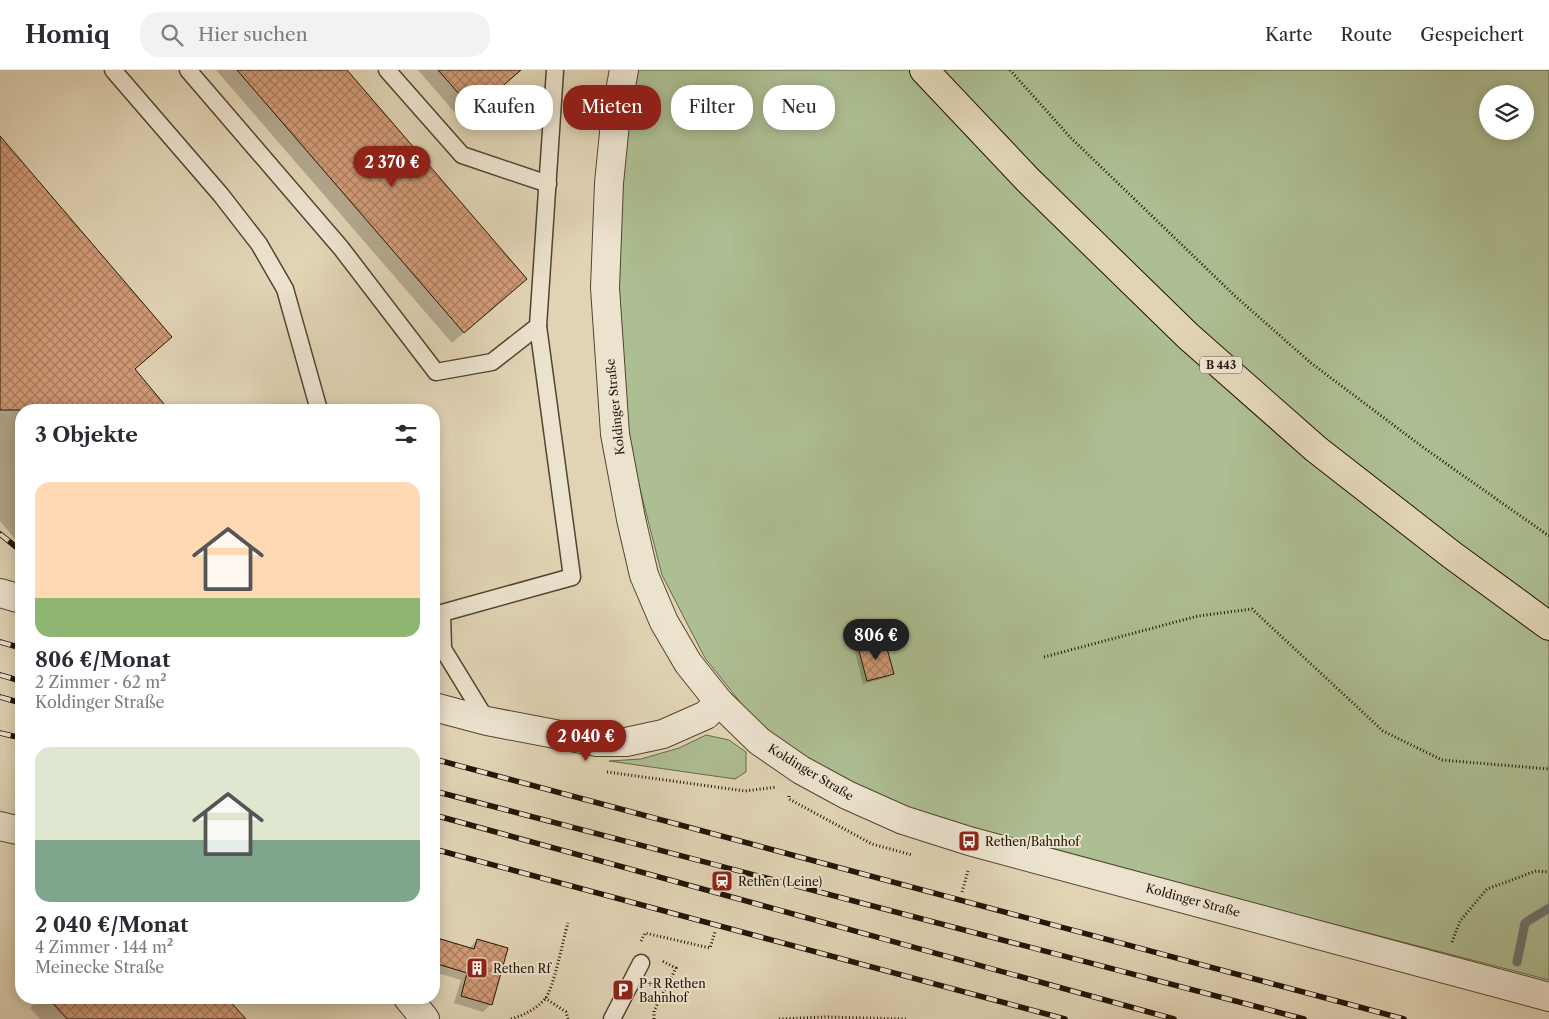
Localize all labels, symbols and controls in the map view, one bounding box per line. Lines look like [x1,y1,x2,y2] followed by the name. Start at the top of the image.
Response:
[140,12,490,57] search box
[25,20,110,49] text: Homiq
[158,21,186,49] icon: search
[198,23,308,46] text: Hier suchen
[1265,24,1313,46] text: Karte
[1341,24,1392,46] text: Route
[1420,24,1524,46] text: Gespeichert
[455,85,553,130] chip: Kaufen
[563,85,661,130] chip: Mieten
[671,85,753,130] chip: Filter
[763,85,835,130] chip: Neu
[1479,85,1534,140] map controls
[1479,85,1534,140] button: layers
[346,146,438,188] pin: 2 370 €
[364,152,420,172] text: 2 370 €
[1200,356,1242,374] road number: B 443
[602,358,628,456] street label: Koldinger Straße
[392,420,420,448] icon: filters
[35,422,138,447] text: 3 Objekte
[183,514,273,604] icon: home
[841,618,911,661] pin: 806 €
[854,625,898,645] text: 806 €
[35,647,170,672] text: 806 €/Monat
[35,672,167,692] text: 2 Zimmer · 62 m²
[35,692,165,712] text: Koldinger Straße
[540,720,632,762] pin: 2 040 €
[557,726,615,746] text: 2 040 €
[765,741,857,804] street label: Koldinger Straße
[183,779,273,869] icon: home
[957,829,981,853] bus stop icon: Rethen/Bahnhof
[985,834,1081,849] place label: Rethen/Bahnhof
[710,869,734,893] station icon: Rethen (Leine)
[738,874,822,889] place label: Rethen (Leine)
[1144,880,1242,920] street label: Koldinger Straße
[35,912,188,937] text: 2 040 €/Monat
[35,937,173,957] text: 4 Zimmer · 144 m²
[465,956,489,980] building icon: Rethen Rf
[35,957,164,977] text: Meinecke Straße
[493,961,552,976] place label: Rethen Rf
[639,976,706,1005] place label: P+R Rethen Bahnhof
[611,978,635,1002] parking icon: P+R Rethen Bahnhof

